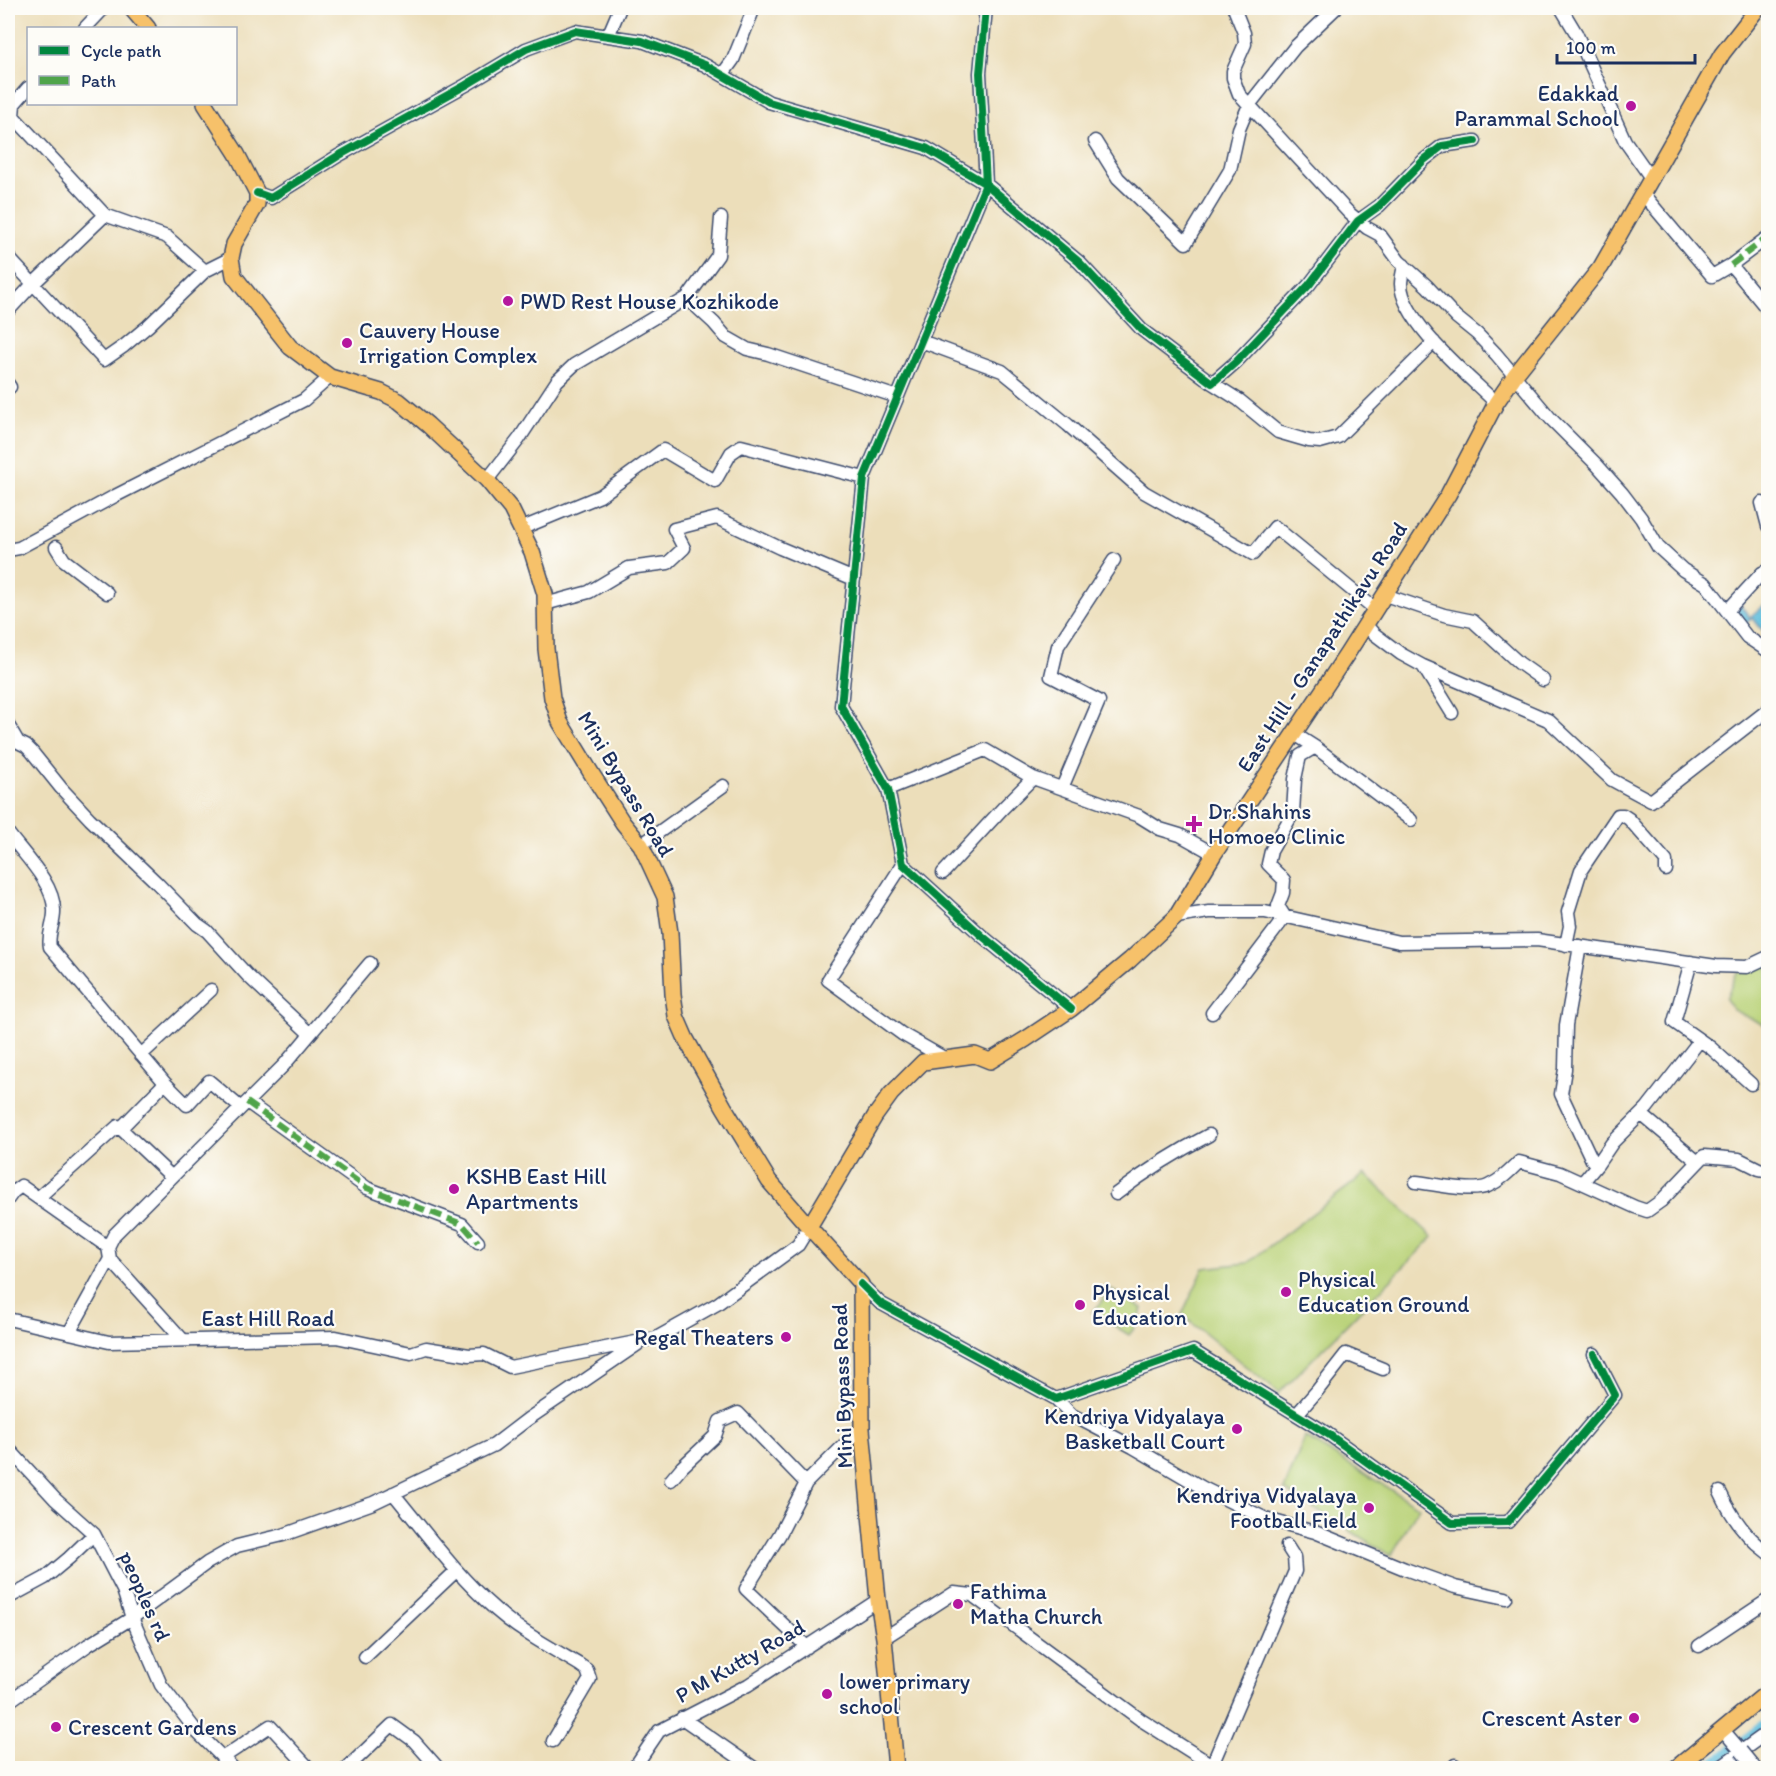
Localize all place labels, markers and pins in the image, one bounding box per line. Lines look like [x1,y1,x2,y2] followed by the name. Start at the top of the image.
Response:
[1455,80,1619,132] place label: Edakkad Parammal School
[1624,99,1638,113] marker: Edakkad Parammal School
[520,288,779,315] place label: PWD Rest House Kozhikode
[501,294,515,308] marker: PWD Rest House Kozhikode
[359,317,537,369] place label: Cauvery House Irrigation Complex
[340,336,354,350] marker: Cauvery House Irrigation Complex
[1208,798,1345,850] place label: Dr.Shahins Homoeo Clinic
[1185,815,1203,833] marker: Dr.Shahins Homoeo Clinic
[466,1163,607,1215] place label: KSHB East Hill Apartments
[447,1182,461,1196] marker: KSHB East Hill Apartments
[1298,1266,1469,1318] place label: Physical Education Ground
[1092,1279,1187,1331] place label: Physical Education
[1279,1285,1293,1299] marker: Physical Education Ground
[1073,1298,1087,1312] marker: Physical Education
[634,1324,774,1351] place label: Regal Theaters
[779,1330,793,1344] marker: Regal Theaters
[1044,1403,1226,1455] place label: Kendriya Vidyalaya Basketball Court
[1230,1422,1244,1436] marker: Kendriya Vidyalaya Basketball Court
[1176,1482,1358,1534] place label: Kendriya Vidyalaya Football Field
[1362,1501,1376,1515] marker: Kendriya Vidyalaya Football Field
[970,1578,1103,1630] place label: Fathima Matha Church
[951,1597,965,1611] marker: Fathima Matha Church
[839,1668,971,1720] place label: lower primary school
[820,1687,834,1701] marker: lower primary school
[1482,1705,1623,1732] place label: Crescent Aster
[1627,1711,1641,1725] marker: Crescent Aster
[68,1714,237,1741] place label: Crescent Gardens
[49,1720,63,1734] marker: Crescent Gardens

